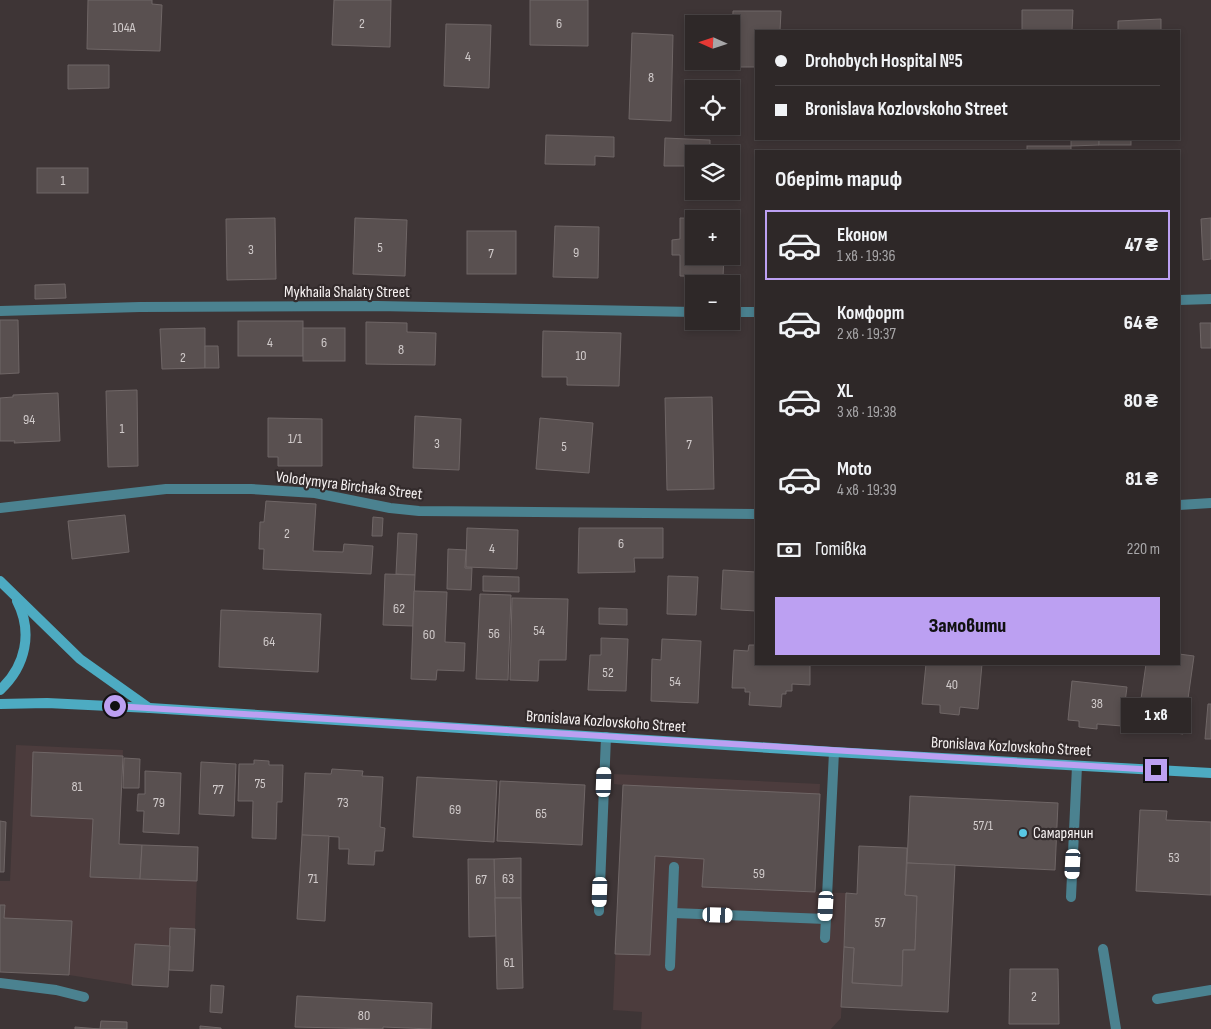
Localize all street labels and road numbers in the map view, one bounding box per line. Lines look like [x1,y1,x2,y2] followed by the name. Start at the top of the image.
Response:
[284,283,410,302] street label: Mykhaila Shalaty Street
[275,468,424,504] street label: Volodymyra Birchaka Street
[525,707,687,737] street label: Bronislava Kozlovskoho Street
[930,733,1092,761] street label: Bronislava Kozlovskoho Street

